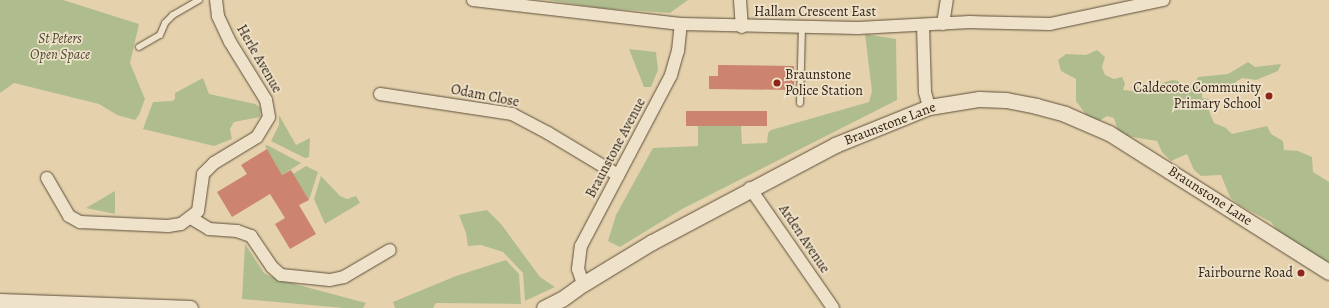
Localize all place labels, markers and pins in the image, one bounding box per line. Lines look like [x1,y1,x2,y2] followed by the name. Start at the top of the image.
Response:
[785,67,863,100] place label: Braunstone Police Station
[772,78,782,88] marker: Braunstone Police Station
[1133,80,1261,112] place label: Caldecote Community Primary School
[1264,91,1274,101] marker: Caldecote Community Primary School
[1198,265,1293,281] place label: Fairbourne Road
[1296,268,1306,278] marker: Fairbourne Road

